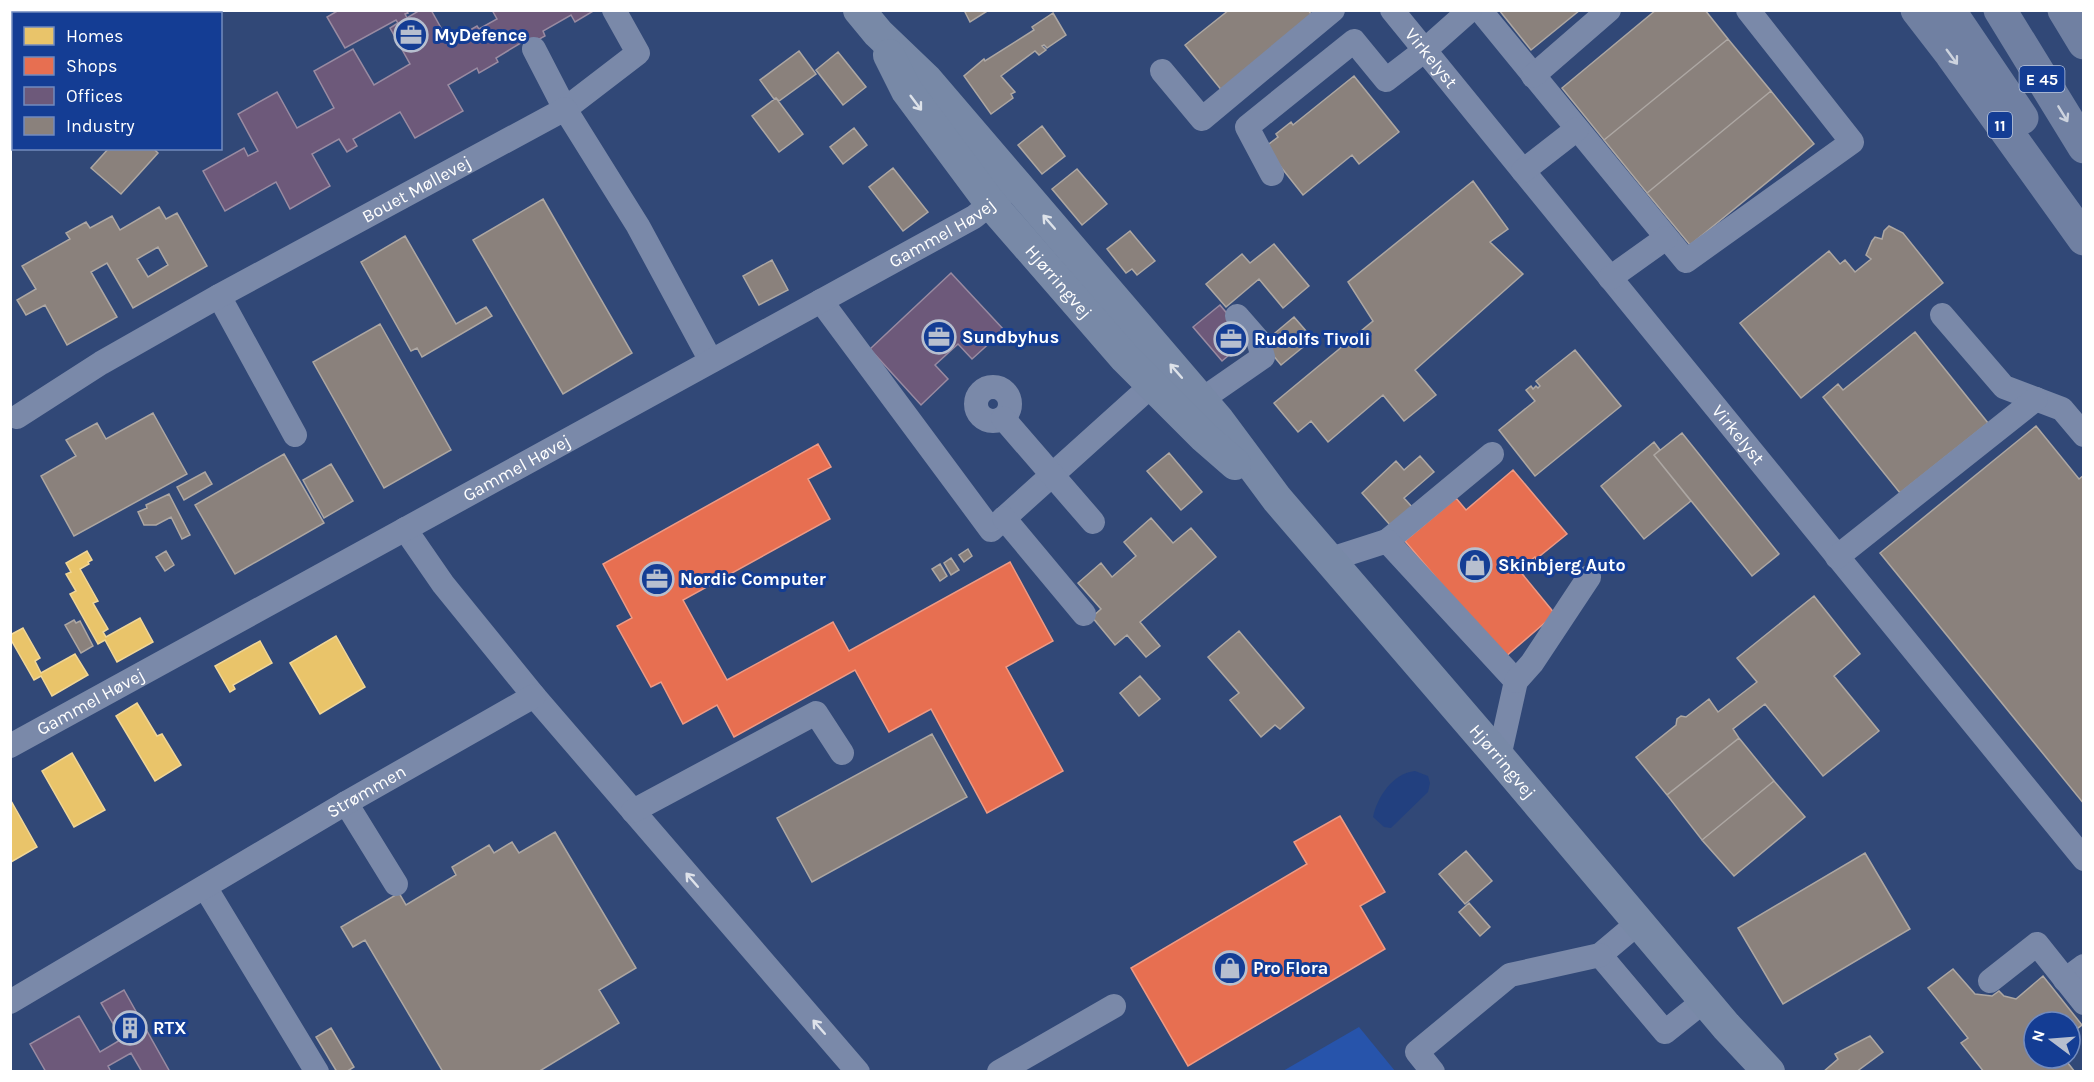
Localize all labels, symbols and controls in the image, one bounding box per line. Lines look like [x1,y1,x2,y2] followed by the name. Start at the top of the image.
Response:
[12,12,222,150] legend
[393,17,429,53] office icon: MyDefence
[434,24,527,46] place label: MyDefence
[1400,24,1462,93] street label: Virkelyst
[66,25,123,47] text: Homes
[1946,48,1958,64] one-way arrow
[66,55,118,77] text: Shops
[2020,66,2064,92] road number: E 45
[66,85,123,107] text: Offices
[909,94,922,110] one-way arrow
[2058,105,2070,122] one-way arrow
[1988,112,2012,138] road number: 11
[66,115,135,137] text: Industry
[358,151,475,228] street label: Bouet Møllevej
[885,193,1000,273] street label: Gammel Høvej
[1042,215,1056,230] one-way arrow
[1020,240,1097,323] street label: Hjørringvej
[921,319,957,355] office icon: Sundbyhus
[1213,321,1249,357] office icon: Rudolfs Tivoli
[962,326,1059,348] place label: Sundbyhus
[1254,328,1370,350] place label: Rudolfs Tivoli
[1169,364,1183,379] one-way arrow
[1707,400,1769,469] street label: Virkelyst
[459,430,574,506] street label: Gammel Høvej
[1457,547,1493,583] shop icon: Skinbjerg Auto
[1498,554,1626,576] place label: Skinbjerg Auto
[639,561,675,597] office icon: Nordic Computer
[680,568,826,590] place label: Nordic Computer
[33,663,148,740] street label: Gammel Høvej
[1465,720,1540,803] street label: Hjørringvej
[323,760,410,823] street label: Strømmen
[685,873,699,888] one-way arrow
[1212,950,1248,986] shop icon: Pro Flora
[1253,957,1328,979] place label: Pro Flora
[112,1010,148,1046] building icon: RTX
[2022,1010,2082,1070] north arrow
[153,1017,186,1039] place label: RTX
[813,1019,826,1035] one-way arrow
[2027,1028,2049,1044] text: N

